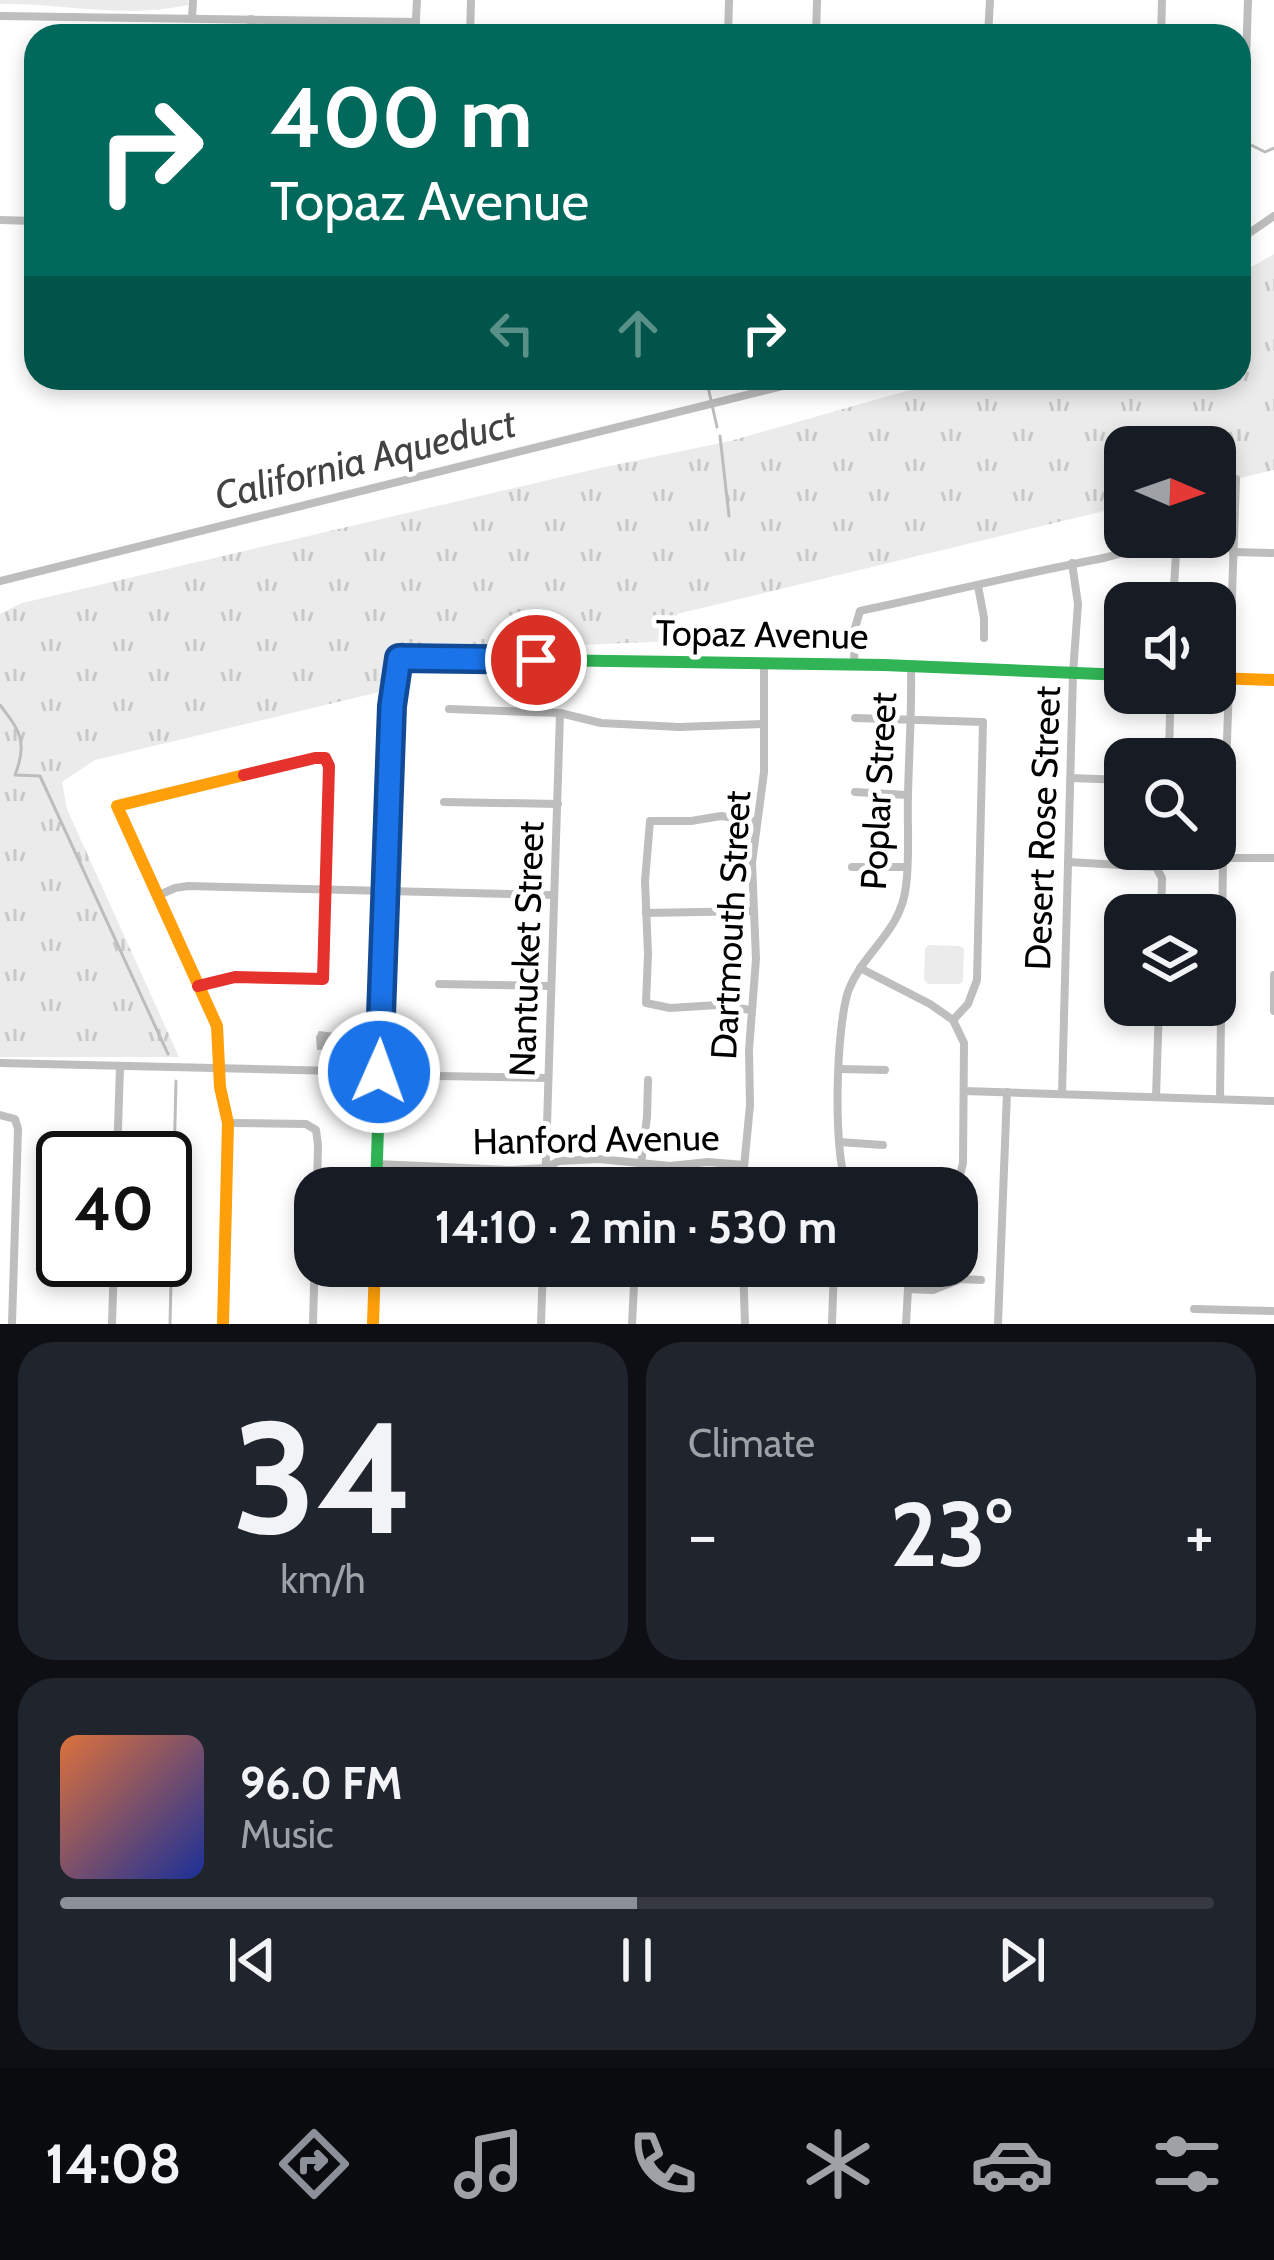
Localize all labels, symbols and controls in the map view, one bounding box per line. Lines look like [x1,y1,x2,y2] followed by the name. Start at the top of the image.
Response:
[270,66,533,168] text: 400 m
[72,72,228,228] icon: right
[270,168,589,234] text: Topaz Avenue
[479,300,545,366] icon: left
[605,300,671,366] icon: ahead
[731,300,797,366] icon: right
[210,398,522,520] water label: California Aqueduct
[1104,426,1236,558] north arrow
[1104,426,1236,1026] map controls
[1104,582,1236,714] button: sound
[485,609,587,711] pin
[655,610,869,658] street label: Topaz Avenue
[503,627,569,693] icon: arrive
[1015,685,1069,971] street label: Desert Rose Street
[851,691,905,891] street label: Poplar Street
[1104,738,1236,870] button: search
[701,789,759,1061] street label: Dartmouth Street
[500,820,552,1078] street label: Nantucket Street
[1104,894,1236,1026] button: layers
[316,1009,442,1135] position arrow
[472,1115,720,1163] street label: Hanford Avenue
[36,1131,192,1287] speed limit sign: 40
[435,1200,837,1254] text: 14:10 · 2 min · 530 m
[233,1382,413,1572] text: 34
[688,1419,815,1467] text: Climate
[890,1479,1012,1589] text: 23°
[688,1494,717,1575] text: −
[1185,1494,1214,1575] text: +
[280,1555,366,1603] text: km/h
[240,1756,402,1810] text: 96.0 FM
[240,1810,334,1858] text: Music
[219,1927,285,1993] icon: previous
[604,1927,670,1993] icon: pause
[989,1927,1055,1993] icon: next
[272,2122,356,2206] icon: directions
[447,2122,531,2206] icon: music
[621,2122,705,2206] icon: phone
[796,2122,880,2206] icon: climate
[970,2122,1054,2206] icon: car
[1145,2122,1229,2206] icon: filters
[45,2131,181,2197] text: 14:08

